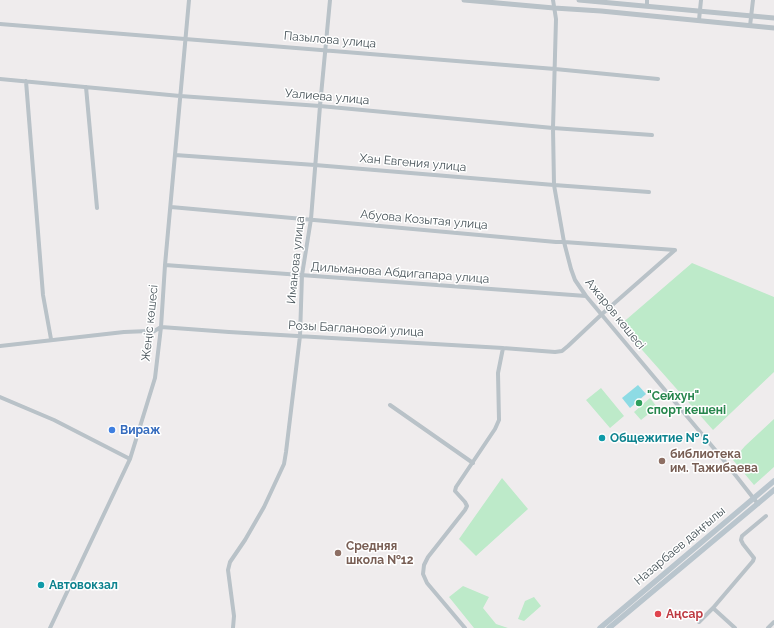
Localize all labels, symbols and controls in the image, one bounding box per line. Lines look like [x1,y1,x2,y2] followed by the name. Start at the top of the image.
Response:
[283,29,377,51] street label: Пазылова улица
[284,86,370,108] street label: Уалиева улица
[359,151,467,175] street label: Хан Евгения улица
[360,207,488,233] street label: Абуова Козытая улица
[284,215,308,305] street label: Иманова улица
[310,260,490,286] street label: Дильманова Абдигапара улица
[582,276,648,352] street label: Ажаров көшесі
[139,284,161,362] street label: Жеңіс көшесі
[288,318,424,340] street label: Розы Баглановой улица
[647,389,726,417] place label: "Сейхун" спорт кешені
[634,398,644,408] marker: "Сейхун" спорт кешені
[120,423,160,437] place label: Вираж
[107,425,117,435] marker: Вираж
[610,431,709,445] place label: Общежитие № 5
[597,433,607,443] marker: Общежитие № 5
[670,447,758,475] place label: библиотека им. Тажибаева
[657,456,667,466] marker: библиотека им. Тажибаева
[632,504,728,588] street label: Назарбаев даңғылы
[346,539,414,567] place label: Средняя школа №12
[333,548,343,558] marker: Средняя школа №12
[49,578,118,592] place label: Автовокзал
[36,580,46,590] marker: Автовокзал
[666,607,703,621] place label: Аңсар
[653,609,663,619] marker: Аңсар

